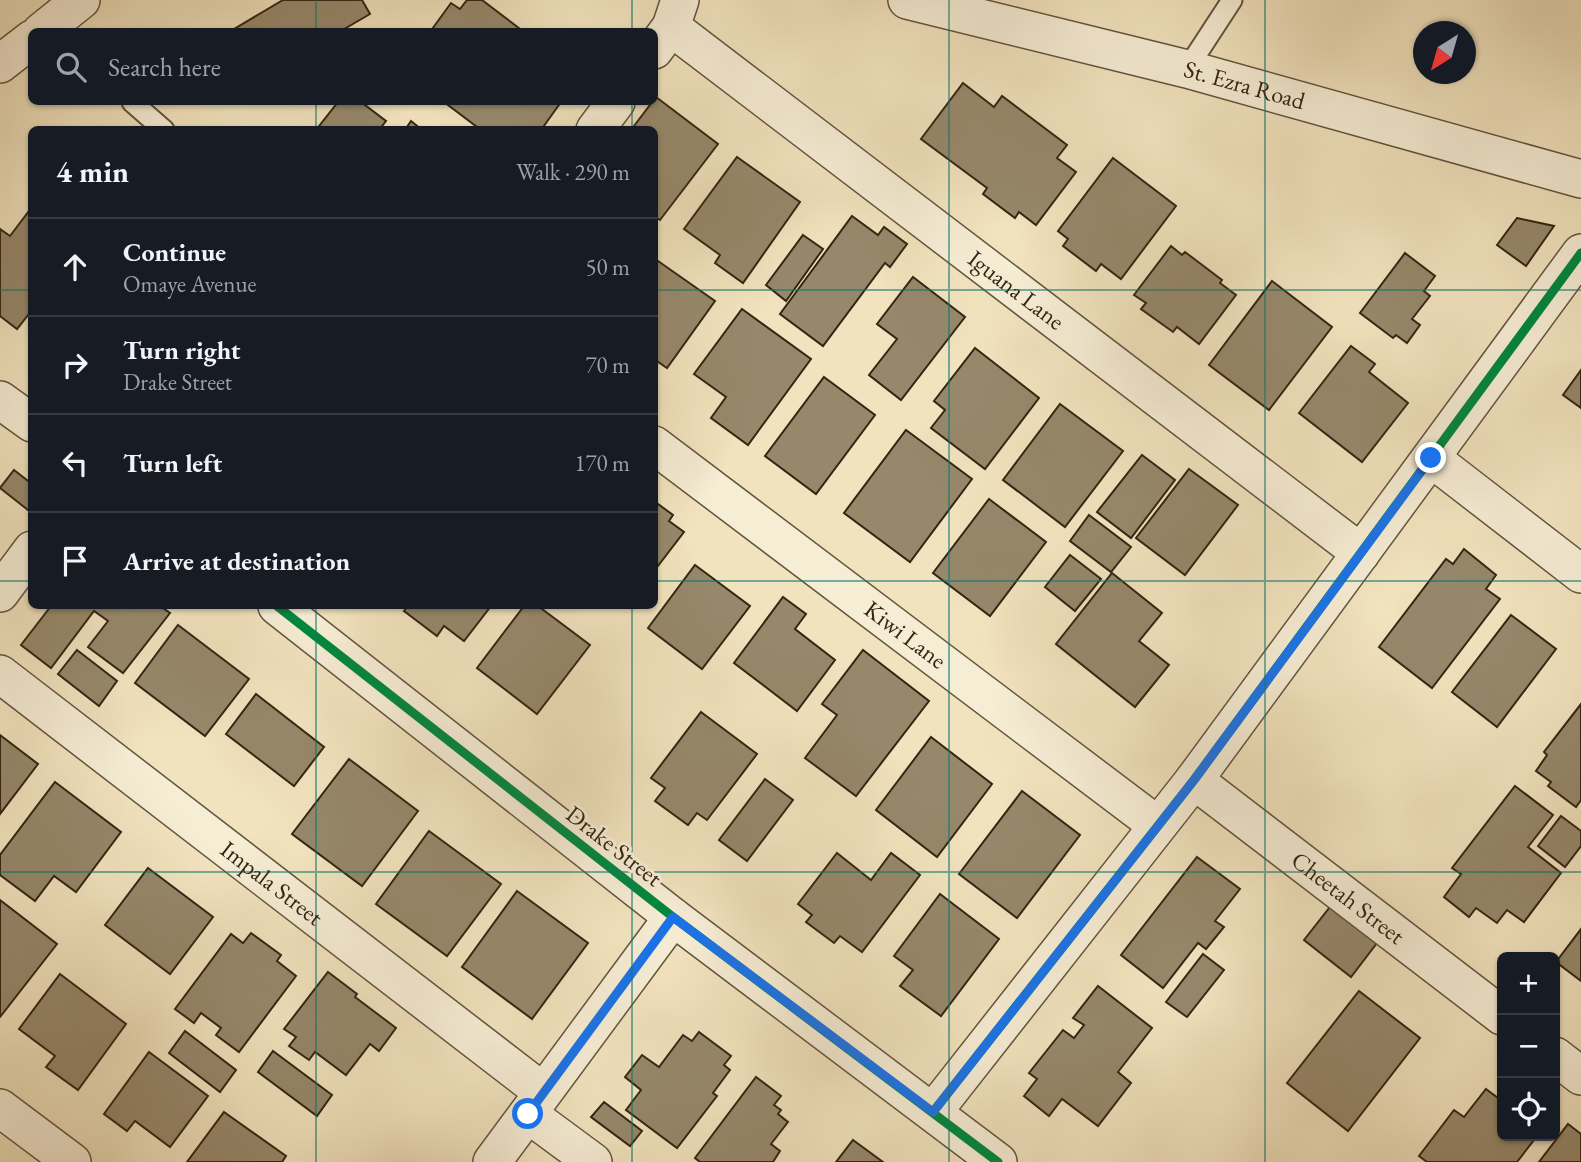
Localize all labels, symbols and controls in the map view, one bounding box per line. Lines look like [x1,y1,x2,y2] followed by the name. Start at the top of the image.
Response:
[1413,21,1476,84] north arrow
[28,28,658,105] search box
[52,48,90,86] icon: search
[108,50,221,84] text: Search here
[1181,53,1309,116] street label: St. Ezra Road
[56,152,129,191] text: 4 min
[516,157,630,187] text: Walk · 290 m
[123,235,226,269] text: Continue
[962,243,1071,336] street label: Iguana Lane
[56,248,94,286] icon: ahead
[585,252,630,282] text: 50 m
[123,269,256,299] text: Omaye Avenue
[123,333,241,367] text: Turn right
[56,346,94,384] icon: right
[585,350,630,380] text: 70 m
[123,367,232,397] text: Drake Street
[1415,442,1446,473] route end
[56,444,94,482] icon: left
[123,446,222,480] text: Turn left
[574,448,630,478] text: 170 m
[56,542,94,580] icon: arrive
[123,544,350,578] text: Arrive at destination
[858,593,953,676] street label: Kiwi Lane
[560,798,669,893] street label: Drake Street
[215,834,330,932] street label: Impala Street
[1285,844,1412,951] street label: Cheetah Street
[1497,952,1560,1141] map controls
[1497,952,1560,1015] button: +
[1497,1015,1560,1078] button: −
[1497,1078,1560,1141] button: locate
[512,1098,543,1129] route start

